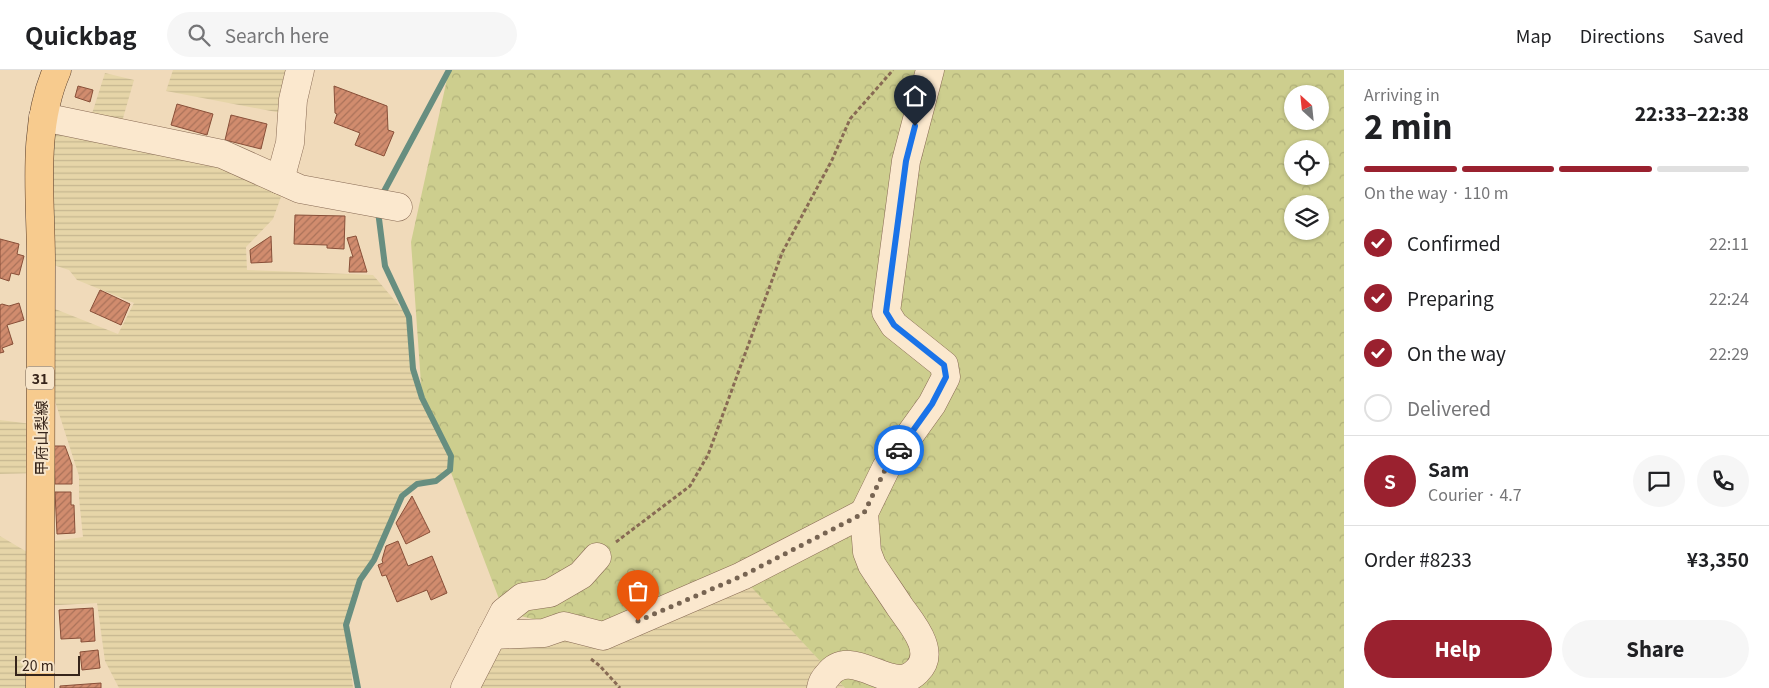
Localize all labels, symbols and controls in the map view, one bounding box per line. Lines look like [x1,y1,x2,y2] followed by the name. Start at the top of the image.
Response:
[167,12,517,57] search box
[25,17,137,52] text: Quickbag
[185,21,213,49] icon: search
[225,21,329,48] text: Search here
[1516,22,1552,48] text: Map
[1580,22,1665,48] text: Directions
[1693,22,1744,48] text: Saved
[894,75,936,126] pin
[901,82,929,110] icon: home
[1364,82,1440,106] text: Arriving in
[1284,85,1329,130] north arrow
[1284,85,1329,240] map controls
[1635,99,1749,126] text: 22:33–22:38
[1364,102,1452,148] text: 2 min
[1284,140,1329,185] button: locate
[1364,180,1509,204] text: On the way · 110 m
[1284,195,1329,240] button: layers
[1364,229,1392,257] icon: check
[1407,229,1501,256] text: Confirmed
[1709,231,1749,255] text: 22:11
[1364,284,1392,312] icon: check
[1407,284,1494,311] text: Preparing
[1709,286,1749,310] text: 22:24
[1364,339,1392,367] icon: check
[1407,339,1506,366] text: On the way
[1709,341,1749,365] text: 22:29
[26,366,54,390] road number: 31
[1407,394,1491,421] text: Delivered
[30,400,51,476] street label: 甲府山梨線
[874,425,924,475] courier
[885,436,913,464] icon: car
[1428,455,1469,482] text: Sam
[1633,455,1685,507] button: chat
[1697,455,1749,507] button: phone
[1384,467,1396,494] text: S
[1428,482,1522,506] text: Courier · 4.7
[1364,545,1472,572] text: Order #8233
[1687,545,1749,572] text: ¥3,350
[617,570,659,621] pin
[624,577,652,605] icon: bag
[1364,620,1552,678] button: Help
[1562,620,1749,678] button: Share
[15,653,80,676] scale bar
[22,655,54,675] text: 20 m

